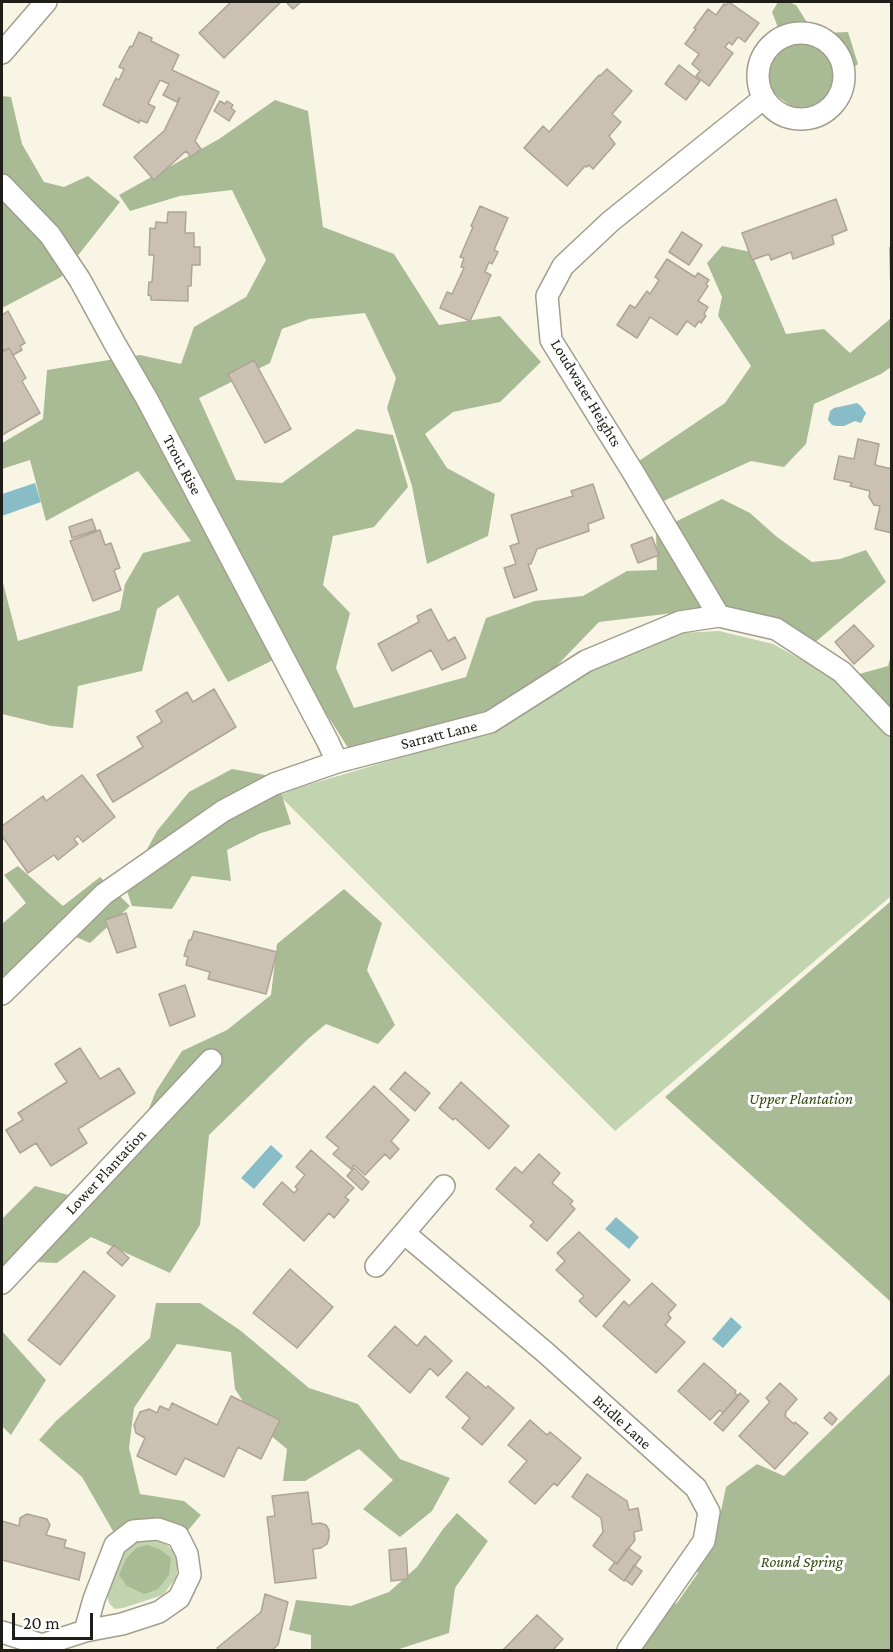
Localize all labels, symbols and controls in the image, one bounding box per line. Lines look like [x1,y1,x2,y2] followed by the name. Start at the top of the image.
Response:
[546,336,626,450] street label: Loudwater Heights
[158,432,206,498] street label: Trout Rise
[399,716,479,754] street label: Sarratt Lane
[749,1089,853,1109] park label: Upper Plantation
[61,1125,151,1219] street label: Lower Plantation
[589,1391,655,1453] street label: Bridle Lane
[761,1552,843,1572] park label: Round Spring
[15,1601,96,1639] scale bar
[23,1613,60,1633] text: 20 m

